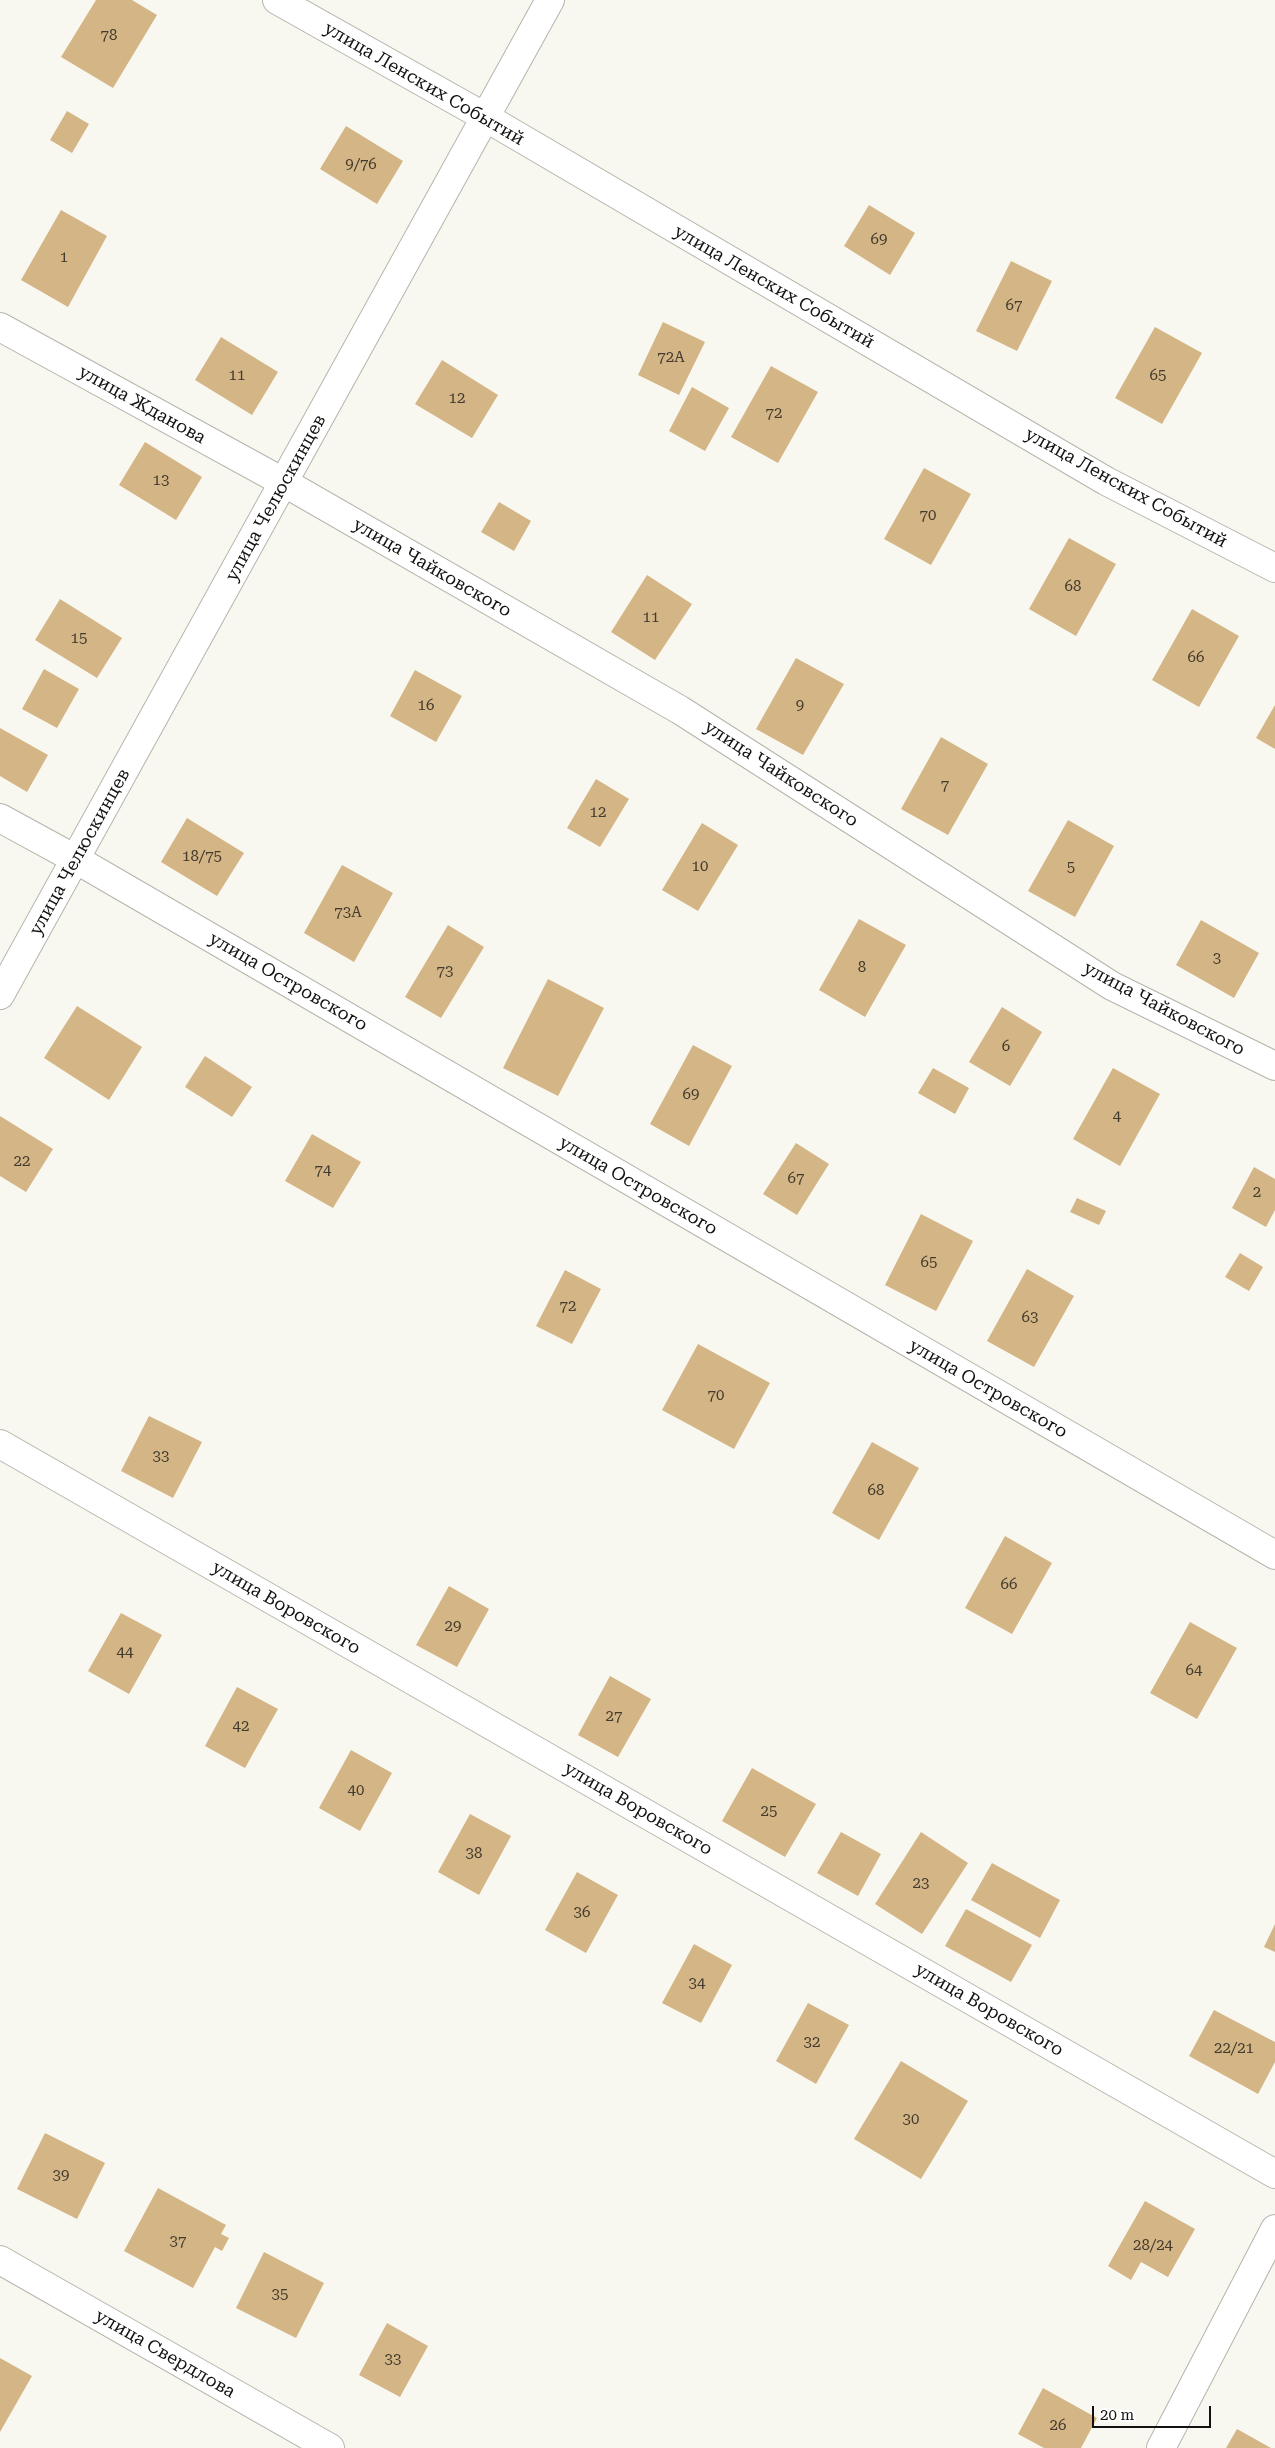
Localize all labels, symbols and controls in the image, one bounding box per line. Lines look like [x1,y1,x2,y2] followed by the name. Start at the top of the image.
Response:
[320,18,528,150] street label: улица Ленских Событий
[101,27,117,45] house number: 78
[345,156,377,174] house number: 9/76
[670,221,878,353] street label: улица Ленских Событий
[871,231,887,249] house number: 69
[60,249,68,267] house number: 1
[1006,297,1022,315] house number: 67
[657,349,685,367] house number: 72А
[75,361,209,449] street label: улица Жданова
[229,367,245,385] house number: 11
[1150,367,1166,385] house number: 65
[449,390,465,408] house number: 12
[766,405,782,423] house number: 72
[221,411,331,585] street label: улица Челюскинцев
[1021,423,1231,553] street label: улица Ленских Событий
[153,472,169,490] house number: 13
[920,507,936,525] house number: 70
[349,514,515,622] street label: улица Чайковского
[1065,578,1081,596] house number: 68
[643,609,659,627] house number: 11
[71,630,87,648] house number: 15
[1188,649,1204,667] house number: 66
[418,697,434,715] house number: 16
[796,697,804,715] house number: 9
[700,716,862,832] street label: улица Чайковского
[25,765,135,939] street label: улица Челюскинцев
[941,777,949,795] house number: 7
[590,804,606,822] house number: 12
[182,848,222,866] house number: 18/75
[692,858,708,876] house number: 10
[1067,859,1075,877] house number: 5
[334,904,362,922] house number: 73А
[205,928,371,1036] street label: улица Островского
[1213,950,1221,968] house number: 3
[1080,957,1248,1061] street label: улица Чайковского
[858,959,866,977] house number: 8
[437,963,453,981] house number: 73
[1002,1038,1010,1056] house number: 6
[683,1086,699,1104] house number: 69
[1113,1108,1121,1126] house number: 4
[555,1132,721,1240] street label: улица Островского
[14,1153,30,1171] house number: 22
[315,1162,331,1180] house number: 74
[788,1170,804,1188] house number: 67
[1253,1184,1261,1202] house number: 2
[921,1254,937,1272] house number: 65
[560,1298,576,1316] house number: 72
[1022,1309,1038,1327] house number: 63
[905,1335,1071,1443] street label: улица Островского
[708,1387,724,1405] house number: 70
[153,1448,169,1466] house number: 33
[868,1482,884,1500] house number: 68
[208,1557,364,1659] street label: улица Воровского
[1001,1576,1017,1594] house number: 66
[445,1618,461,1636] house number: 29
[117,1644,133,1662] house number: 44
[1186,1662,1202,1680] house number: 64
[606,1708,622,1726] house number: 27
[233,1718,249,1736] house number: 42
[560,1758,716,1860] street label: улица Воровского
[348,1782,364,1800] house number: 40
[761,1803,777,1821] house number: 25
[466,1845,482,1863] house number: 38
[913,1875,929,1893] house number: 23
[574,1904,590,1922] house number: 36
[911,1959,1067,2061] street label: улица Воровского
[689,1975,705,1993] house number: 34
[804,2034,820,2052] house number: 32
[1214,2040,1254,2058] house number: 22/21
[903,2111,919,2129] house number: 30
[53,2167,69,2185] house number: 39
[170,2233,186,2251] house number: 37
[1133,2237,1173,2255] house number: 28/24
[272,2286,288,2304] house number: 35
[91,2305,239,2403] street label: улица Свердлова
[385,2351,401,2369] house number: 33
[1095,2396,1214,2428] scale bar
[1100,2406,1134,2424] text: 20 m
[1050,2417,1066,2435] house number: 26

